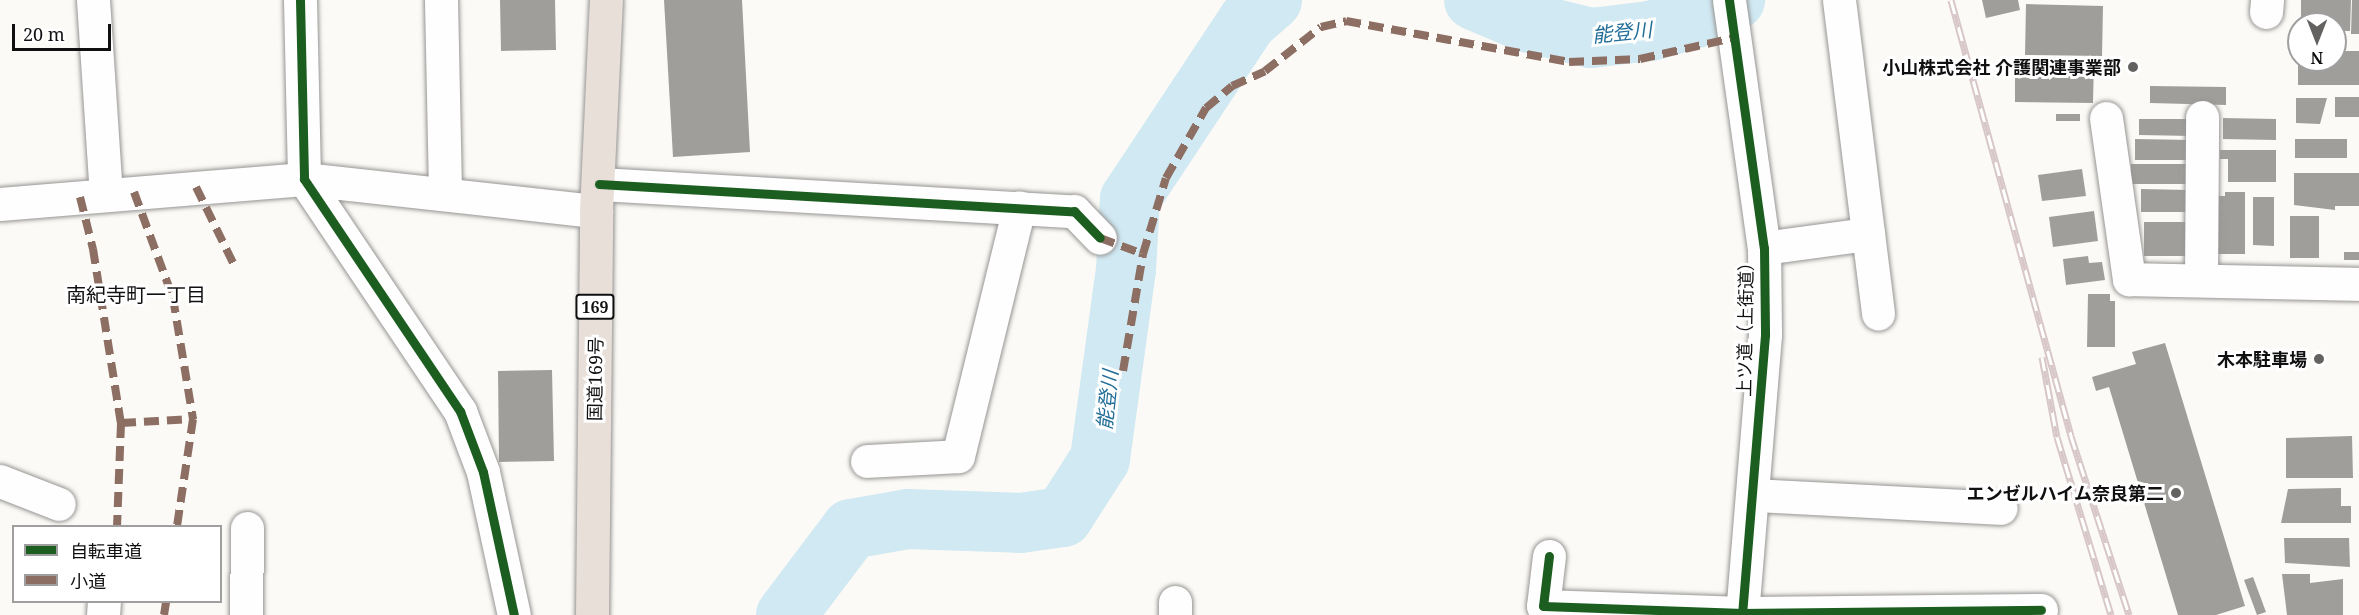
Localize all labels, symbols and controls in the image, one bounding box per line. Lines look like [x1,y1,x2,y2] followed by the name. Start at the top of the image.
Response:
[15,12,114,50] scale bar
[2287,12,2347,72] north arrow
[1591,17,1653,47] water label: 能登川
[23,22,65,46] text: 20 m
[2311,47,2323,69] text: N
[1882,56,2121,78] place label: 小山株式会社 介護関連事業部
[2126,60,2140,74] marker: 小山株式会社 介護関連事業部
[1733,253,1757,397] street label: 上ツ道（上街道）
[66,282,206,306] district label: 南紀寺町一丁目
[574,294,616,320] road number: 169
[583,337,607,421] street label: 国道169号
[2217,348,2307,370] place label: 木本駐車場
[2312,352,2326,366] marker: 木本駐車場
[1092,369,1122,431] water label: 能登川
[1966,482,2164,504] place label: エンゼルハイム奈良第二
[2169,486,2183,500] marker: エンゼルハイム奈良第二
[12,525,222,603] legend
[70,539,142,563] text: 自転車道
[70,569,106,593] text: 小道

